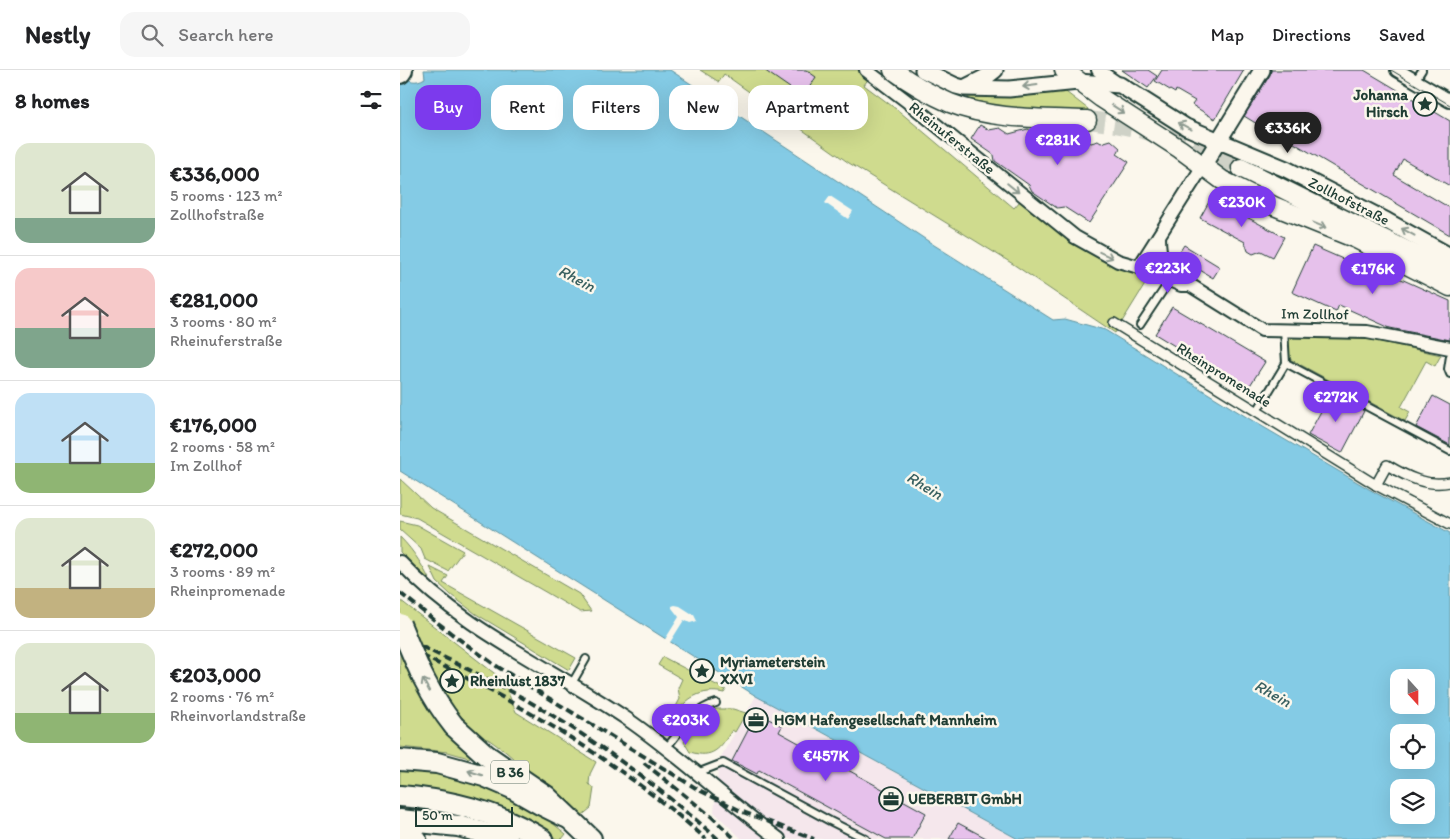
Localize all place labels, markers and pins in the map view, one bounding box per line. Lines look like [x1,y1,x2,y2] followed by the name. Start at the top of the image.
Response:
[1353,86,1409,121] place label: Johanna Hirsch
[1412,91,1438,117] place icon: Johanna Hirsch
[1253,112,1323,154] pin: €336K
[1023,124,1093,166] pin: €281K
[1207,186,1277,228] pin: €230K
[1133,252,1203,294] pin: €223K
[1338,252,1408,295] pin: €176K
[1301,380,1371,423] pin: €272K
[720,653,826,688] place label: Myriameterstein XXVI
[689,658,715,684] place icon: Myriameterstein XXVI
[439,668,465,694] place icon: Rheinlust 1837
[470,672,566,690] place label: Rheinlust 1837
[651,704,721,746] pin: €203K
[743,707,769,733] office icon: HGM Hafengesellschaft Mannheim
[774,711,997,730] place label: HGM Hafengesellschaft Mannheim
[791,740,861,782] pin: €457K
[878,786,904,812] office icon: UEBERBIT GmbH
[908,790,1022,808] place label: UEBERBIT GmbH

